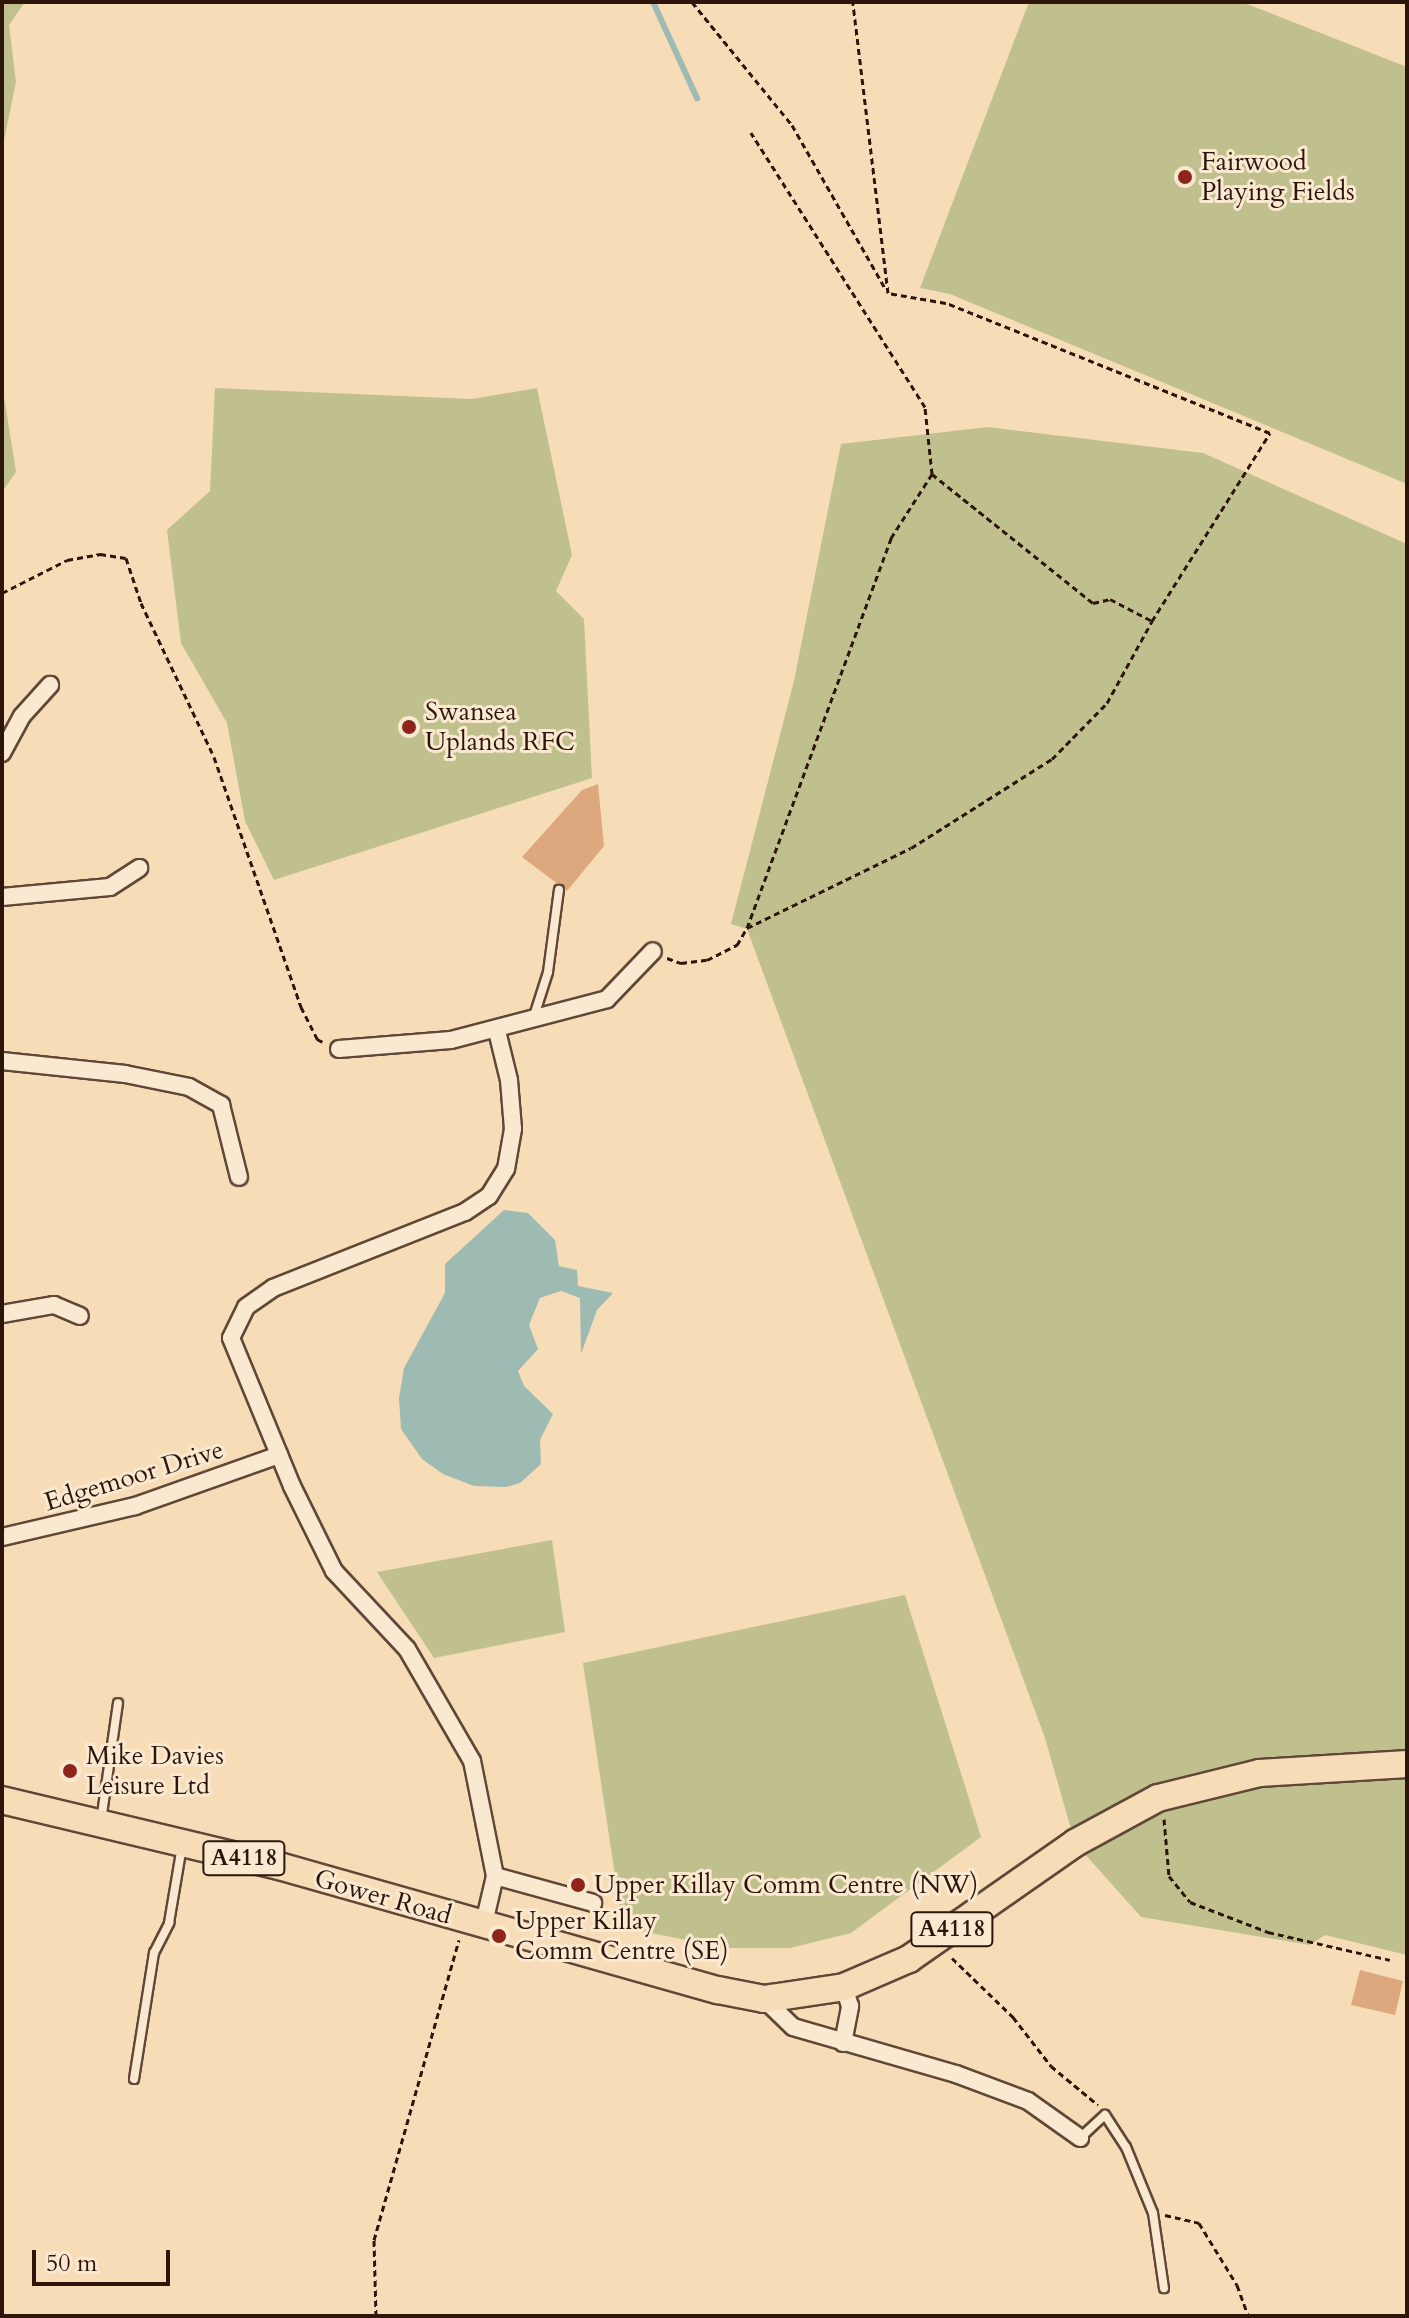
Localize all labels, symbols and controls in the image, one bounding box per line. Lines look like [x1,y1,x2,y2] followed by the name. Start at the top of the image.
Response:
[1201,146,1355,208] place label: Fairwood Playing Fields
[1176,168,1194,186] marker: Fairwood Playing Fields
[425,696,575,758] place label: Swansea Uplands RFC
[400,718,418,736] marker: Swansea Uplands RFC
[41,1434,227,1518] street label: Edgemoor Drive
[86,1740,224,1802] place label: Mike Davies Leisure Ltd
[61,1762,79,1780] marker: Mike Davies Leisure Ltd
[202,1838,286,1878] road number: A4118
[311,1863,455,1931] street label: Gower Road
[594,1869,978,1901] place label: Upper Killay Comm Centre (NW)
[569,1876,587,1894] marker: Upper Killay Comm Centre (NW)
[515,1905,728,1966] place label: Upper Killay Comm Centre (SE)
[910,1909,994,1949] road number: A4118
[490,1927,508,1945] marker: Upper Killay Comm Centre (SE)
[36,2234,174,2284] scale bar
[46,2247,97,2280] text: 50 m

